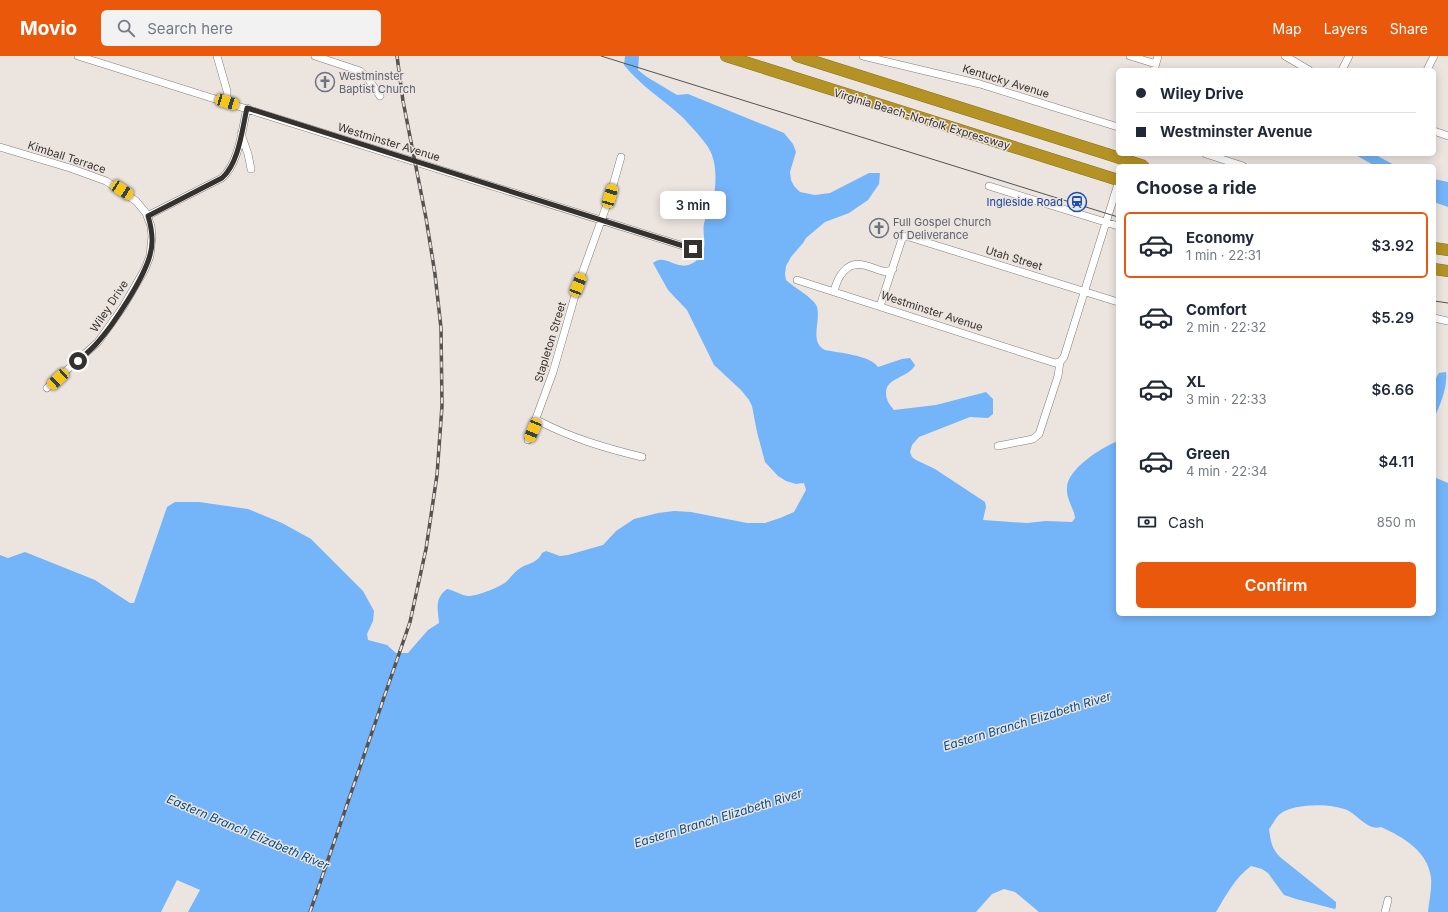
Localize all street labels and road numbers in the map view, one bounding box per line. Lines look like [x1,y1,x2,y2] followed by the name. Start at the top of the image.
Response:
[961,61,1051,101] street label: Kentucky Avenue
[832,85,1012,153] street label: Virginia Beach-Norfolk Expressway
[336,120,442,164] street label: Westminster Avenue
[26,138,108,176] street label: Kimball Terrace
[984,243,1044,273] street label: Utah Street
[87,277,131,335] street label: Wiley Drive
[879,288,985,334] street label: Westminster Avenue
[531,300,569,384] street label: Stapleton Street

